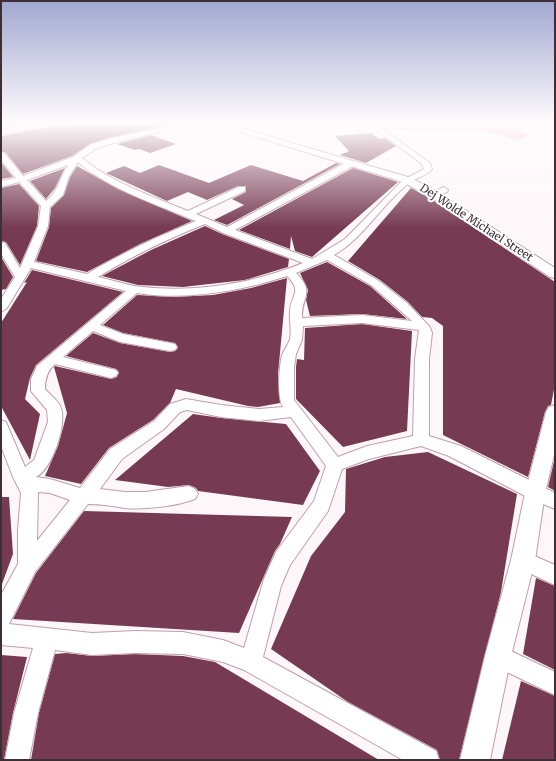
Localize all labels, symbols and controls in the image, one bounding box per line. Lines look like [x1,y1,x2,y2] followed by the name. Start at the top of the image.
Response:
[417,182,535,264] street label: Dej Wolde Michael Street

